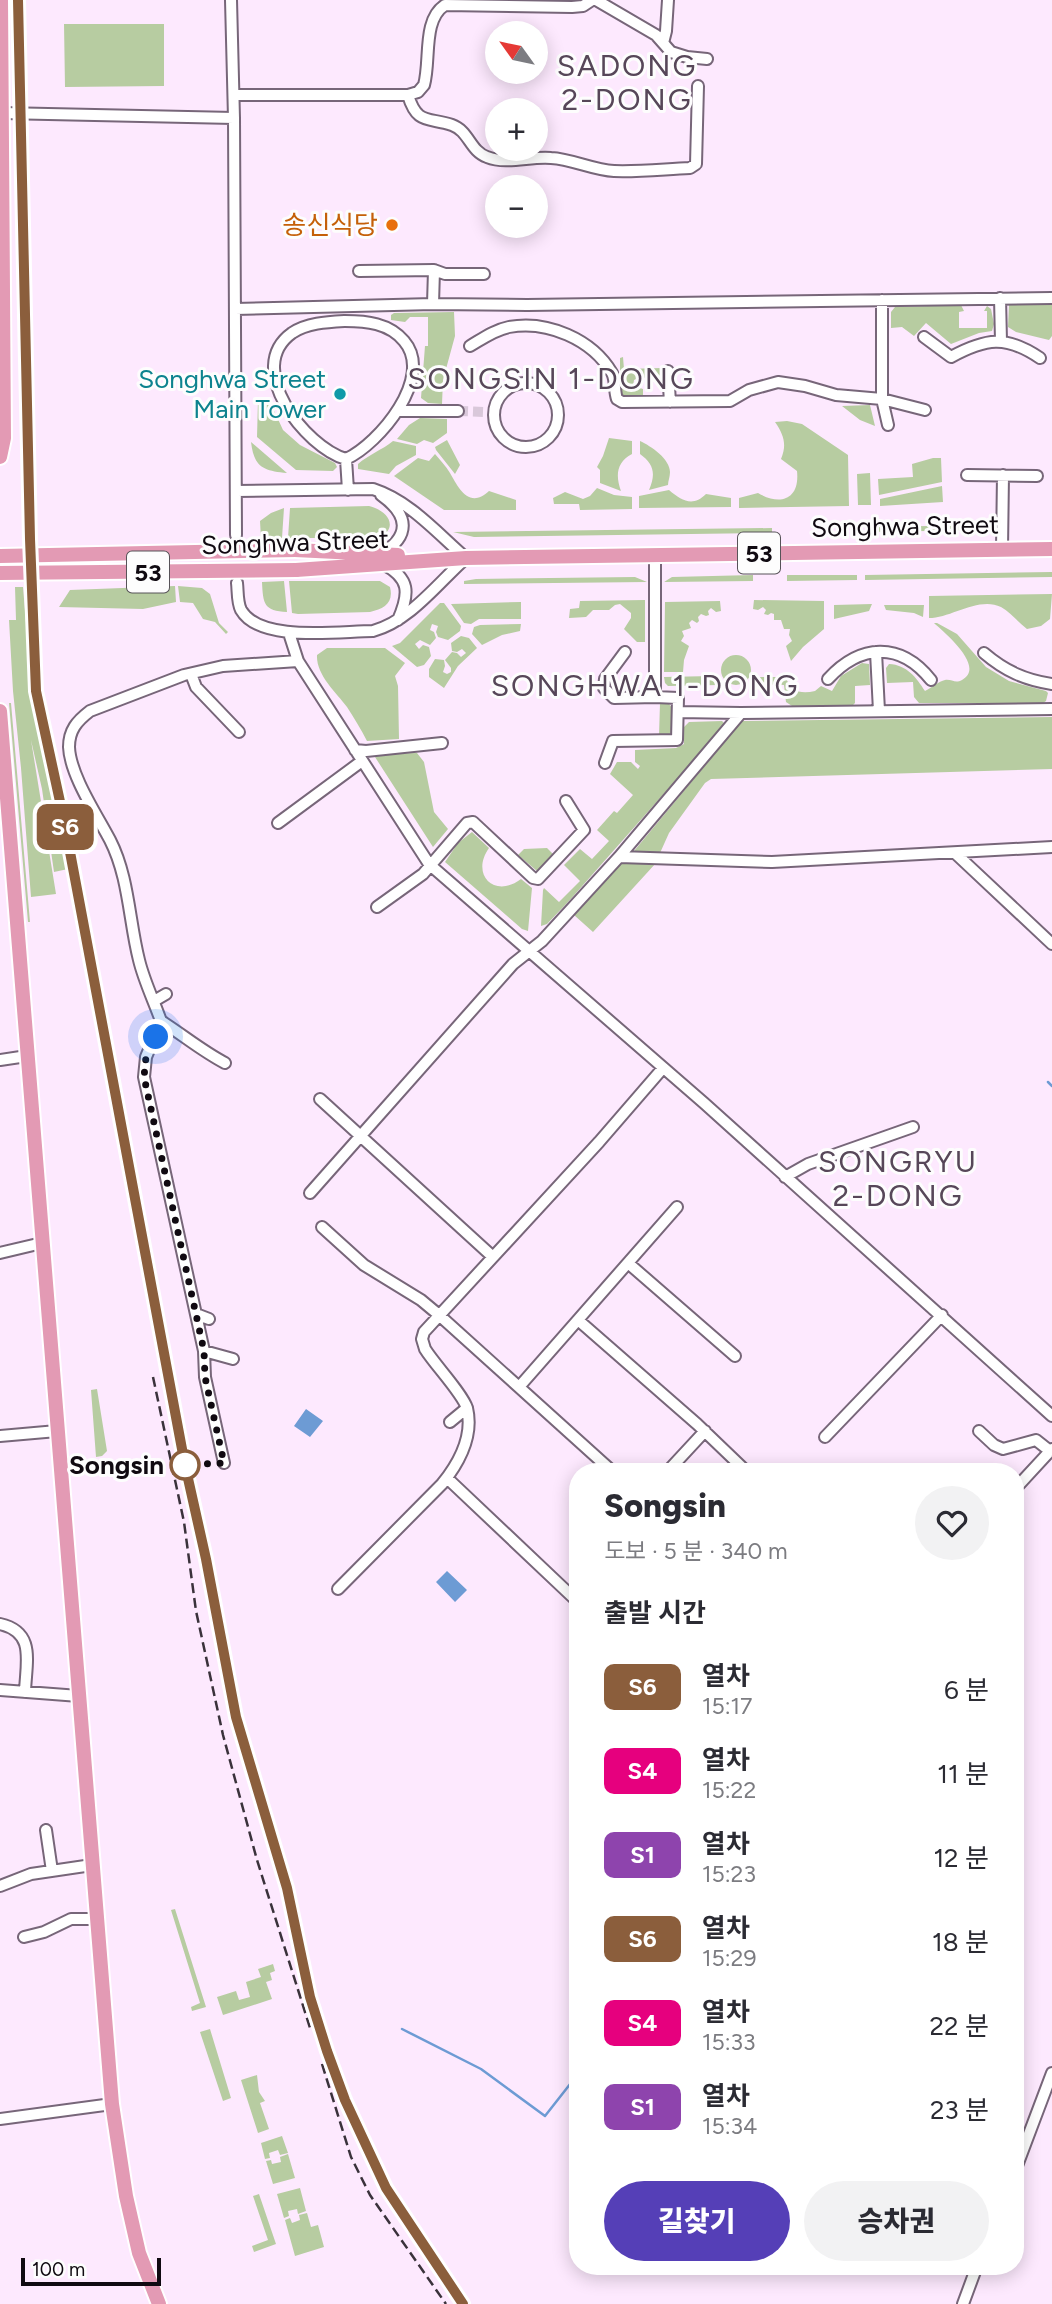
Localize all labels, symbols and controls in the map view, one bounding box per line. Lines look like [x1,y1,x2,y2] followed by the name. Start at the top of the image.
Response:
[485,21,548,84] north arrow
[485,21,548,238] map controls
[557,47,697,118] district label: SADONG 2-DONG
[485,98,548,161] button: +
[485,175,548,238] button: −
[282,209,378,241] place label: 송신식당
[384,217,400,233] marker: 송신식당
[407,360,695,397] district label: SONGSIN 1-DONG
[138,363,326,425] place label: Songhwa Street Main Tower
[332,386,348,402] marker: Songhwa Street Main Tower
[811,508,999,544] street label: Songhwa Street
[201,523,390,561] street label: Songhwa Street
[738,532,780,574] road number: 53
[127,552,169,592] road number: 53
[491,667,799,704] district label: SONGHWA 1-DONG
[34,804,96,850] line badge: S6
[51,812,79,841] text: S6
[138,1019,173,1054] your location
[818,1143,978,1214] district label: SONGRYU 2-DONG
[69,1449,164,1481] place label: Songsin
[170,1450,200,1480] marker: Songsin
[604,1486,726,1525] text: Songsin
[915,1486,989,1560] button: heart
[604,1537,788,1565] text: 도보 · 5 분 · 340 m
[604,1597,706,1629] text: 출발 시간
[702,1660,750,1692] text: 열차
[628,1672,657,1701] text: S6
[944,1674,989,1706] text: 6 분
[702,1692,752,1720] text: 15:17
[702,1744,750,1776] text: 열차
[628,1756,657,1785] text: S4
[937,1758,989,1790] text: 11 분
[702,1776,756,1804] text: 15:22
[702,1828,750,1860] text: 열차
[630,1840,655,1869] text: S1
[933,1842,989,1874] text: 12 분
[702,1860,756,1888] text: 15:23
[702,1912,750,1944] text: 열차
[628,1924,657,1953] text: S6
[932,1926,989,1958] text: 18 분
[702,1944,756,1972] text: 15:29
[702,1996,750,2028] text: 열차
[628,2008,657,2037] text: S4
[930,2010,989,2042] text: 22 분
[702,2028,756,2056] text: 15:33
[702,2080,750,2112] text: 열차
[630,2092,655,2121] text: S1
[930,2094,989,2126] text: 23 분
[702,2112,757,2140] text: 15:34
[604,2181,790,2261] button: 길찾기
[804,2181,989,2261] button: 승차권
[21,2255,161,2287] scale bar
[32,2258,85,2281] text: 100 m

